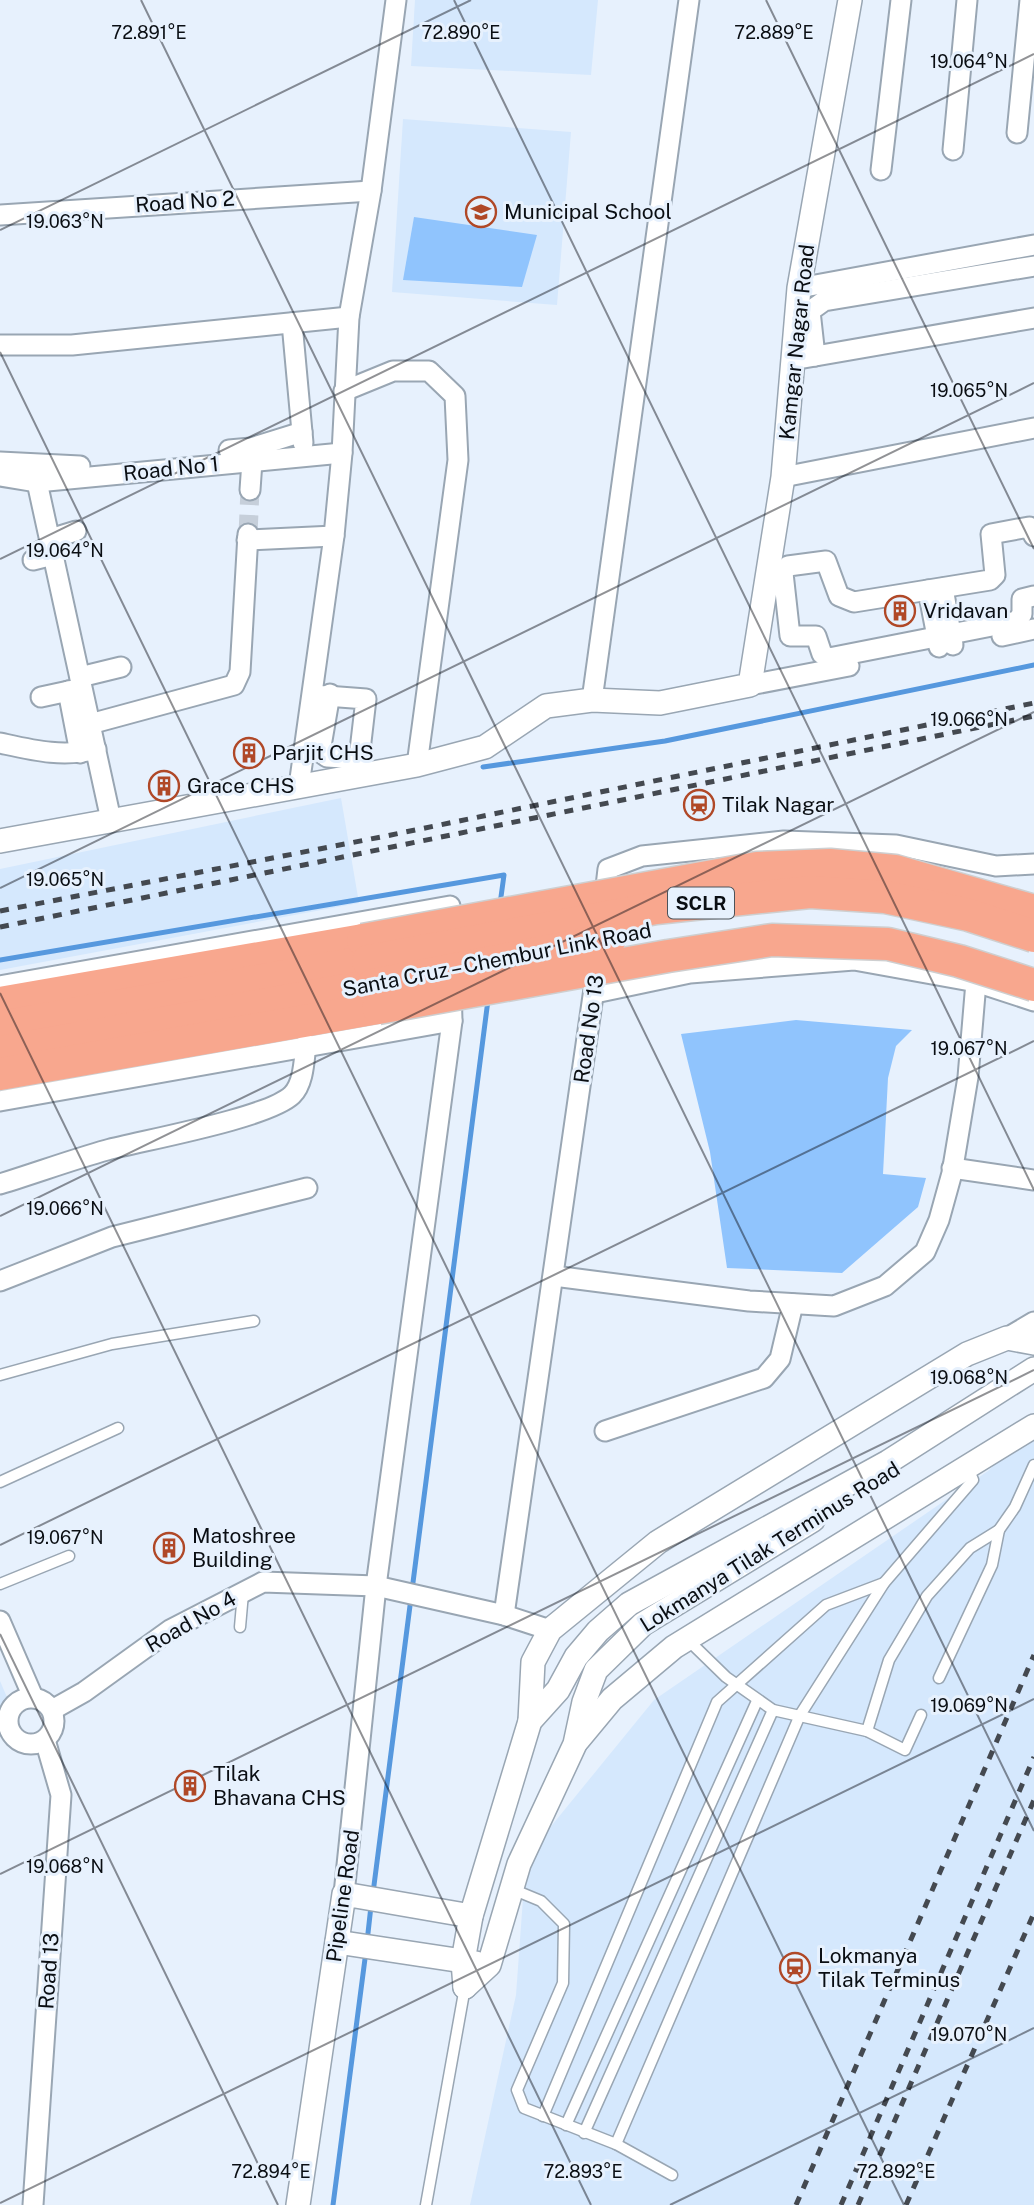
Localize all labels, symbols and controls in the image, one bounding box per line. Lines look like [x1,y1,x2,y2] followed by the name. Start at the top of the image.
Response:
[111,22,187,43] text: 72.891°E
[422,22,500,43] text: 72.890°E
[734,22,814,43] text: 72.889°E
[930,51,1008,72] text: 19.064°N
[134,186,236,217] street label: Road No 2
[464,195,498,229] school or university icon: Municipal School
[504,199,672,224] place label: Municipal School
[26,211,104,232] text: 19.063°N
[774,243,819,441] street label: Kamgar Nagar Road
[930,380,1008,401] text: 19.065°N
[122,451,220,486] street label: Road No 1
[26,540,104,561] text: 19.064°N
[883,594,917,628] building icon: Vridavan
[923,598,1008,623] place label: Vridavan
[930,709,1008,730] text: 19.066°N
[232,736,266,770] building icon: Parjit CHS
[272,740,374,765] place label: Parjit CHS
[147,769,181,803] building icon: Grace CHS
[187,773,295,798] place label: Grace CHS
[682,788,716,822] station icon: Tilak Nagar
[722,792,835,817] place label: Tilak Nagar
[26,869,104,890] text: 19.065°N
[668,888,734,918] road number: SCLR
[340,917,653,1002] street label: Santa Cruz – Chembur Link Road
[569,973,608,1085] street label: Road No 13
[930,1038,1008,1059] text: 19.067°N
[26,1198,104,1219] text: 19.066°N
[930,1367,1008,1388] text: 19.068°N
[635,1456,904,1637] street label: Lokmanya Tilak Terminus Road
[192,1523,296,1572] place label: Matoshree Building
[26,1527,104,1548] text: 19.067°N
[152,1531,186,1565] building icon: Matoshree Building
[141,1586,241,1658] street label: Road No 4
[930,1695,1008,1716] text: 19.069°N
[213,1761,346,1810] place label: Tilak Bhavana CHS
[173,1769,207,1803] building icon: Tilak Bhavana CHS
[321,1828,364,1964] street label: Pipeline Road
[26,1856,104,1877] text: 19.068°N
[33,1932,64,2010] street label: Road 13
[818,1943,960,1992] place label: Lokmanya Tilak Terminus
[778,1951,812,1985] station icon: Lokmanya Tilak Terminus
[931,2024,1007,2045] text: 19.070°N
[231,2161,311,2182] text: 72.894°E
[543,2161,623,2182] text: 72.893°E
[857,2161,935,2182] text: 72.892°E

